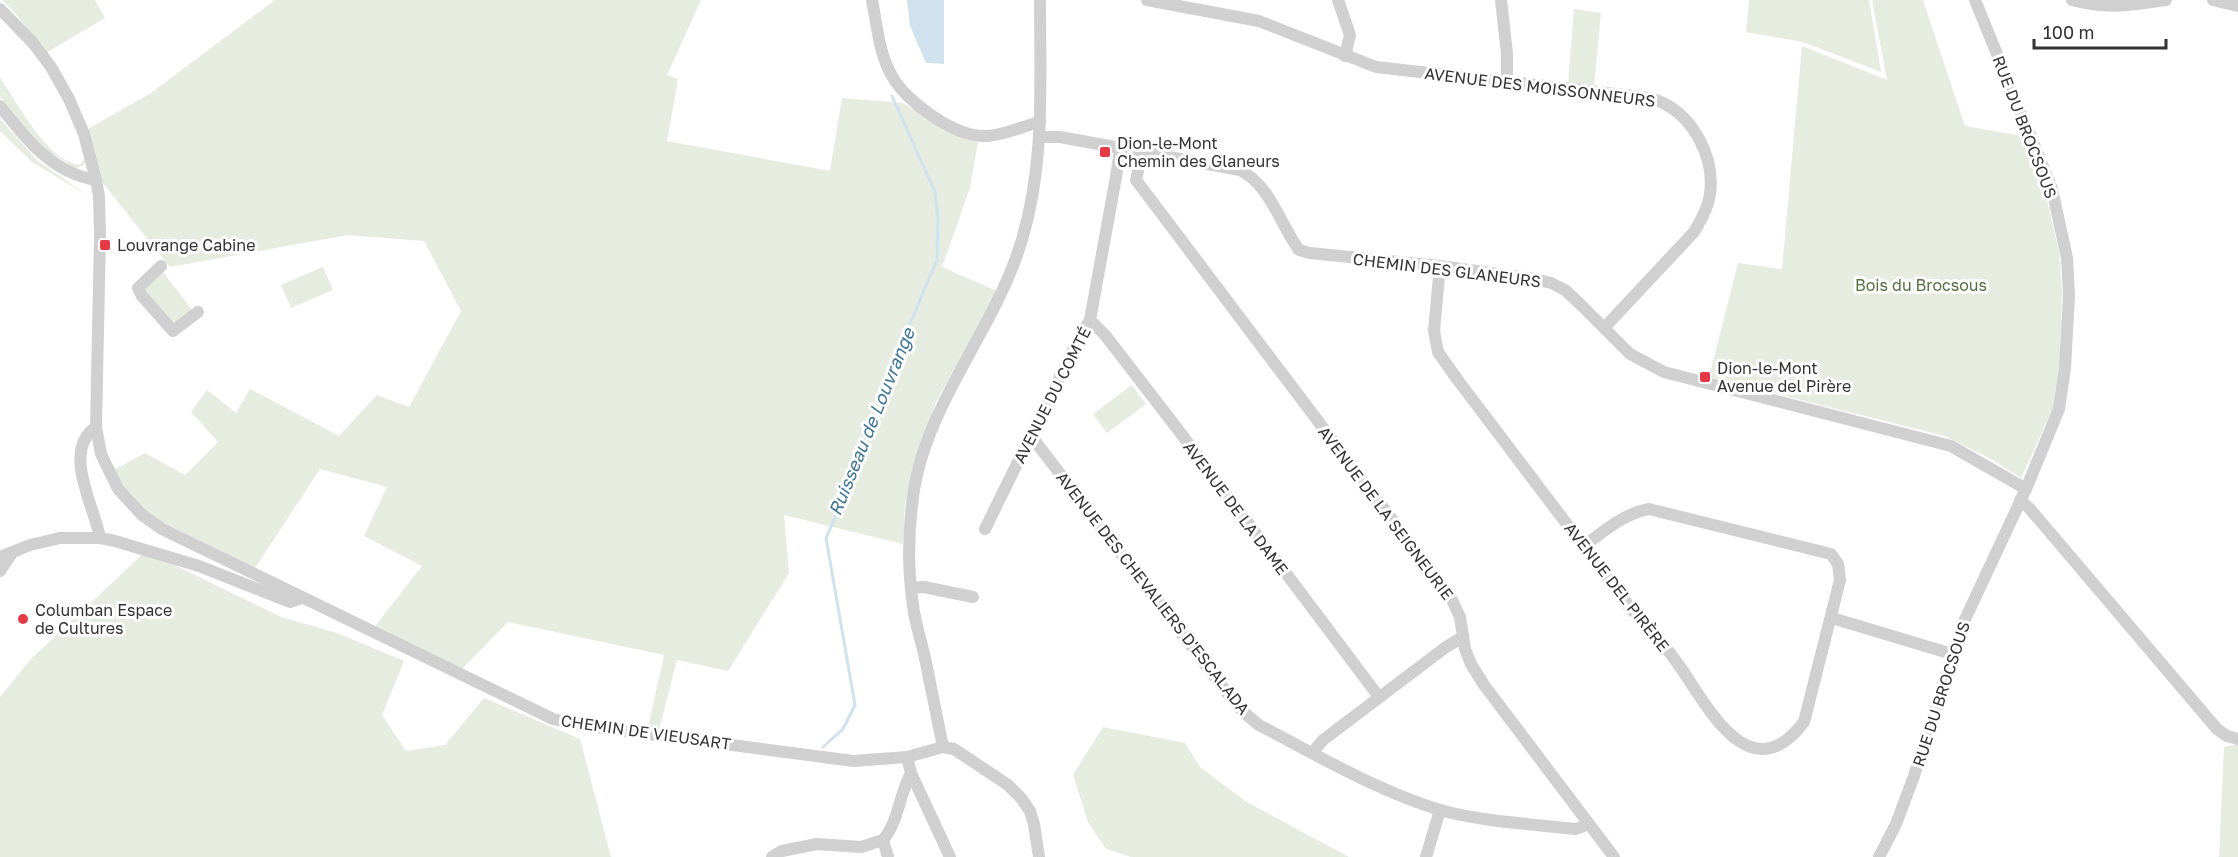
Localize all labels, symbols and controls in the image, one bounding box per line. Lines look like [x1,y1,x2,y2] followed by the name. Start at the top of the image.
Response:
[2034,12,2166,50] scale bar
[2043,21,2094,43] text: 100 m
[1989,53,2061,201] street label: RUE DU BROCSOUS
[1423,63,1657,111] street label: AVENUE DES MOISSONNEURS
[1117,133,1280,171] place label: Dion-le-Mont Chemin des Glaneurs
[1098,145,1112,159] marker: Dion-le-Mont Chemin des Glaneurs
[117,235,255,255] place label: Louvrange Cabine
[98,238,112,252] marker: Louvrange Cabine
[1352,249,1542,291] street label: CHEMIN DES GLANEURS
[1855,275,1987,295] park label: Bois du Brocsous
[823,323,919,519] water label: Ruisseau de Louvrange
[1009,323,1095,467] street label: AVENUE DU COMTÉ
[1717,358,1851,396] place label: Dion-le-Mont Avenue del Pirère
[1698,370,1712,384] marker: Dion-le-Mont Avenue del Pirère
[1314,422,1458,604] street label: AVENUE DE LA SEIGNEURIE
[1179,437,1293,579] street label: AVENUE DE LA DAME
[1052,468,1254,719] street label: AVENUE DES CHEVALIERS D'ESCALADA
[1560,518,1674,656] street label: AVENUE DEL PIRÈRE
[35,600,172,638] place label: Columban Espace de Cultures
[16,612,30,626] marker: Columban Espace de Cultures
[1908,619,1974,769] street label: RUE DU BROCSOUS
[560,710,732,754] street label: CHEMIN DE VIEUSART

